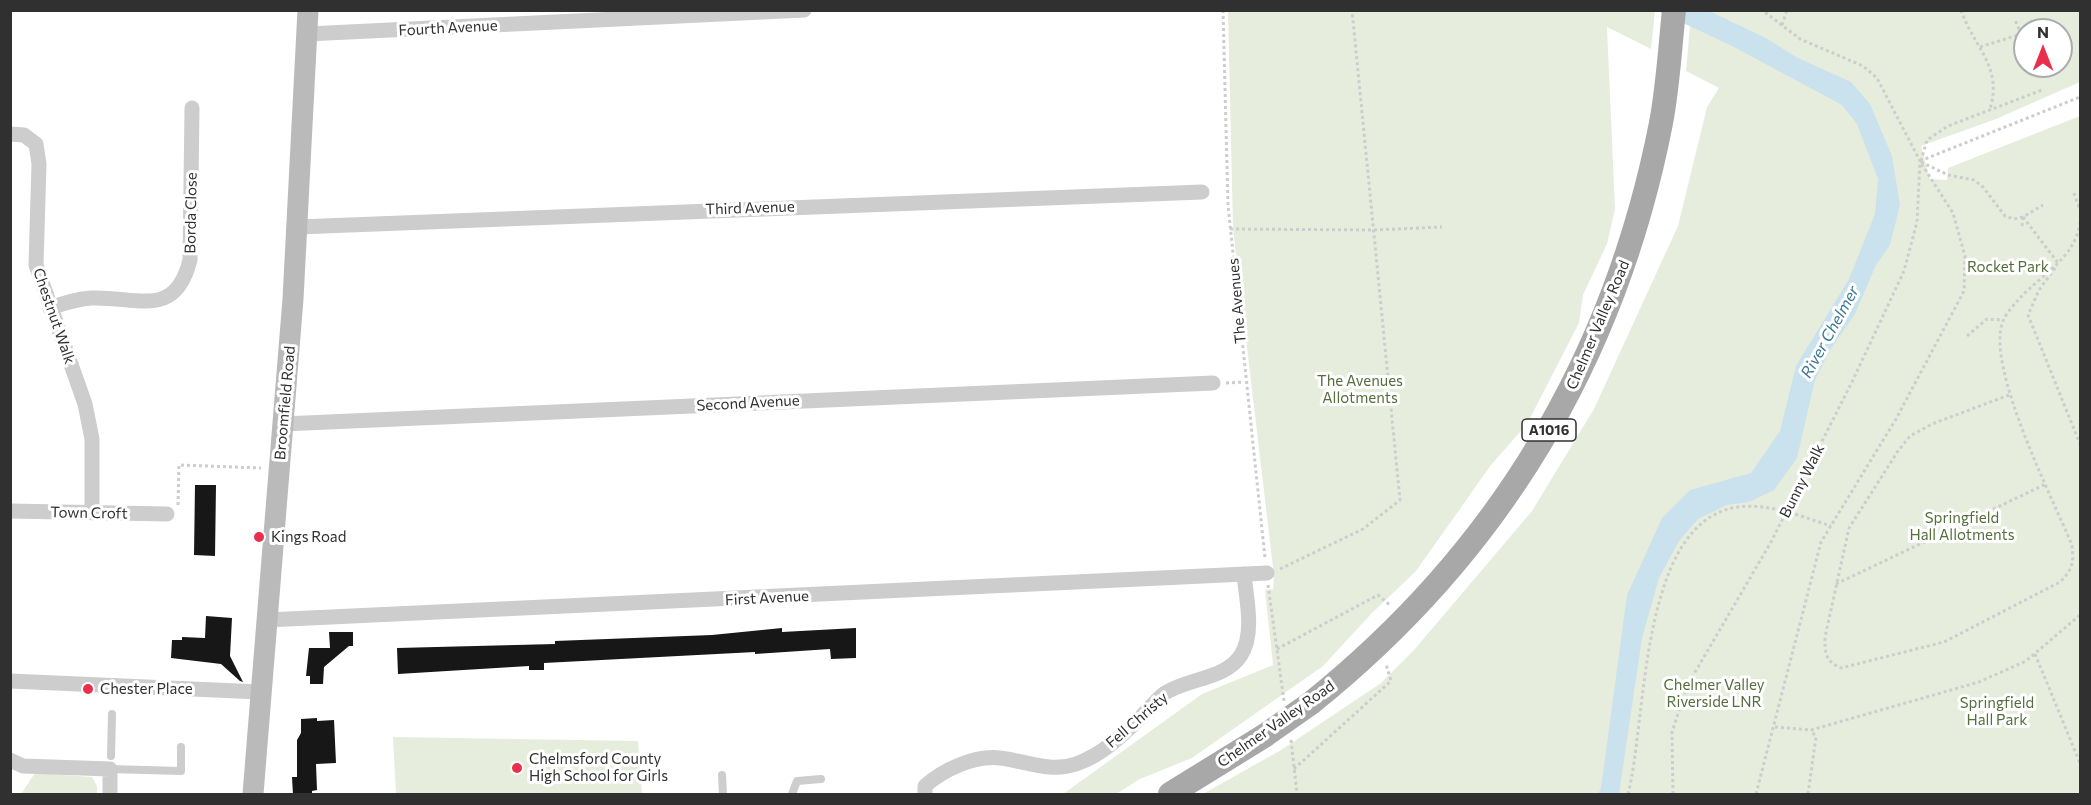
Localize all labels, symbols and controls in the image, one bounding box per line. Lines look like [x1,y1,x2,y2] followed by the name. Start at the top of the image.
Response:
[398,16,498,40] street label: Fourth Avenue
[2013,18,2073,78] north arrow
[2037,22,2049,41] text: N
[181,172,201,254] street label: Borda Close
[705,197,795,219] street label: Third Avenue
[1224,257,1250,345] street label: The Avenues
[1563,258,1633,392] street label: Chelmer Valley Road
[1967,258,2049,276] park label: Rocket Park
[29,266,79,366] street label: Chestnut Walk
[1797,283,1863,381] water label: River Chelmer
[271,345,299,461] street label: Broomfield Road
[1317,372,1403,407] park label: The Avenues Allotments
[696,391,800,415] street label: Second Avenue
[1522,419,1576,441] road number: A1016
[1776,441,1828,521] street label: Bunny Walk
[50,503,128,523] street label: Town Croft
[1909,509,2015,544] park label: Springfield Hall Allotments
[271,528,346,546] place label: Kings Road
[252,530,266,544] marker: Kings Road
[725,587,809,609] street label: First Avenue
[1664,676,1764,711] park label: Chelmer Valley Riverside LNR
[1214,677,1338,771] street label: Chelmer Valley Road
[100,680,193,698] place label: Chester Place
[81,682,95,696] marker: Chester Place
[1102,688,1172,752] street label: Fell Christy
[1960,694,2034,729] park label: Springfield Hall Park
[529,750,668,785] place label: Chelmsford County High School for Girls
[510,761,524,775] marker: Chelmsford County High School for Girls

